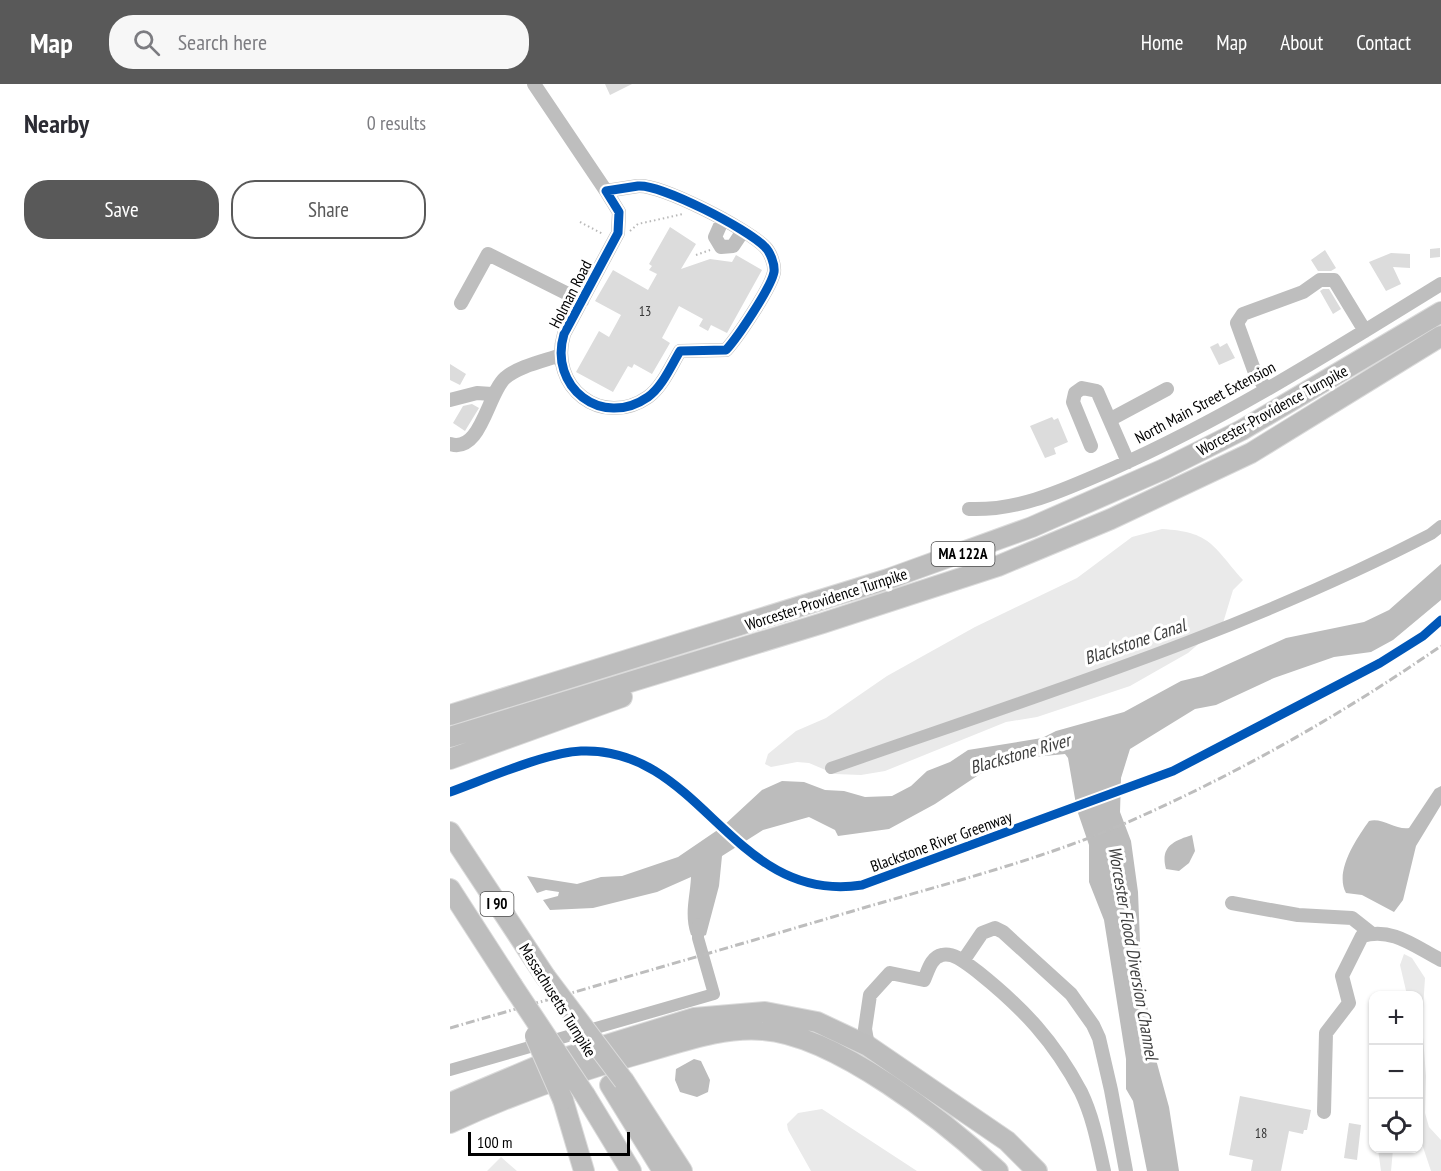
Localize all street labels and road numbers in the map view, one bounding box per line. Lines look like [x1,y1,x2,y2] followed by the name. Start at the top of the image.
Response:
[544,257,596,331] street label: Holman Road
[1131,356,1279,448] street label: North Main Street Extension
[1193,360,1351,460] street label: Worcester-Providence Turnpike
[932,542,994,566] road number: MA 122A
[742,563,910,635] street label: Worcester-Providence Turnpike
[867,806,1015,876] street label: Blackstone River Greenway
[480,892,513,916] road number: I 90
[515,940,601,1060] street label: Massachusetts Turnpike

